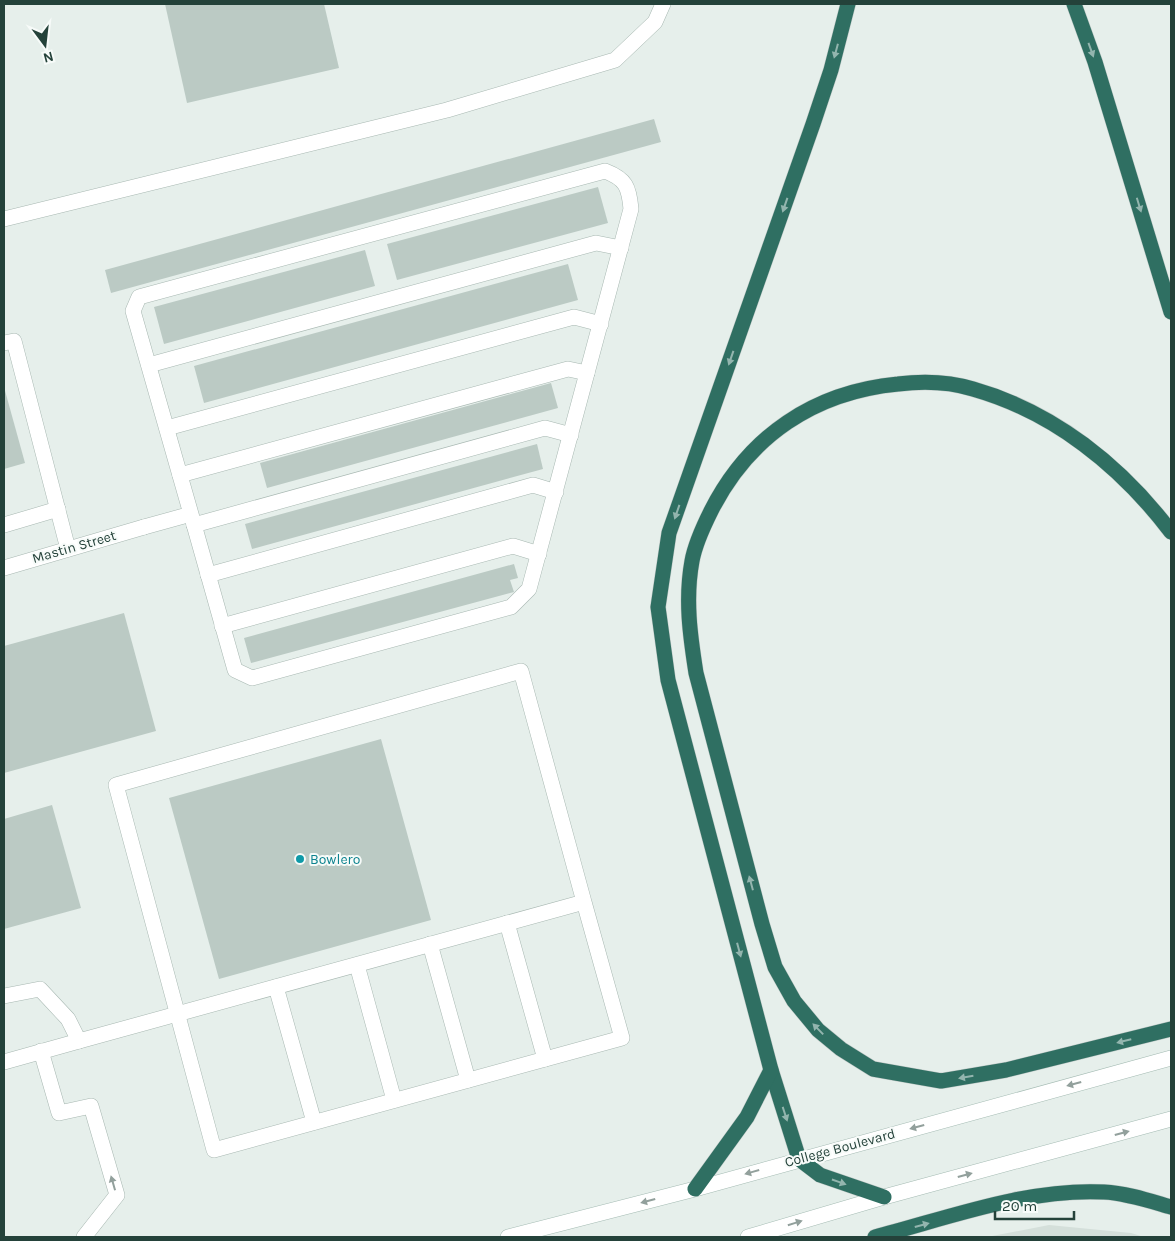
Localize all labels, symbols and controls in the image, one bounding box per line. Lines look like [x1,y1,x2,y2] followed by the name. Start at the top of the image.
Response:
[20,20,70,70] north arrow
[1088,42,1095,57] one-way arrow
[832,43,840,59] one-way arrow
[41,48,55,67] text: N
[1135,197,1143,212] one-way arrow
[781,198,789,213] one-way arrow
[727,351,734,366] one-way arrow
[672,504,680,519] one-way arrow
[30,527,118,567] street label: Mastin Street
[310,851,360,868] place label: Bowlero
[294,853,306,865] marker: Bowlero
[747,876,755,891] one-way arrow
[736,942,744,957] one-way arrow
[812,1023,824,1035] one-way arrow
[1116,1037,1131,1045] one-way arrow
[957,1074,973,1082] one-way arrow
[1066,1081,1081,1089] one-way arrow
[782,1107,789,1122] one-way arrow
[909,1123,924,1131] one-way arrow
[783,1125,897,1171] street label: College Boulevard
[1114,1128,1129,1136] one-way arrow
[745,1169,760,1177] one-way arrow
[957,1171,973,1179] one-way arrow
[109,1175,117,1190] one-way arrow
[832,1179,847,1186] one-way arrow
[995,1188,1074,1220] scale bar
[641,1197,656,1205] one-way arrow
[1002,1197,1037,1215] text: 20 m
[787,1219,802,1227] one-way arrow
[914,1221,929,1229] one-way arrow

